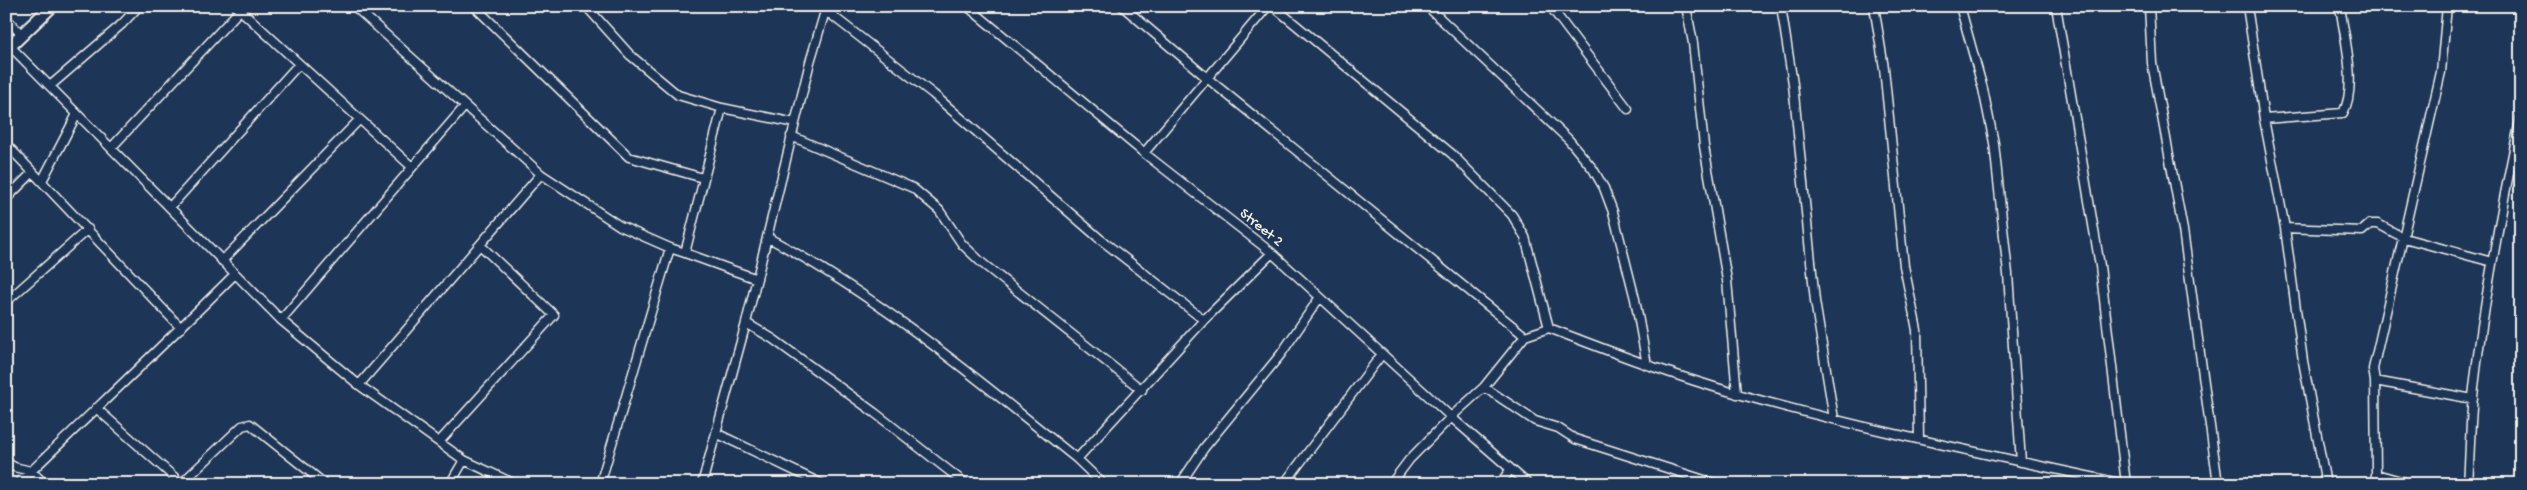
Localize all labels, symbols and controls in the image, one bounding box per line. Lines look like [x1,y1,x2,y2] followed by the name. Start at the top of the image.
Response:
[1236,205,1286,251] street label: Street 2

